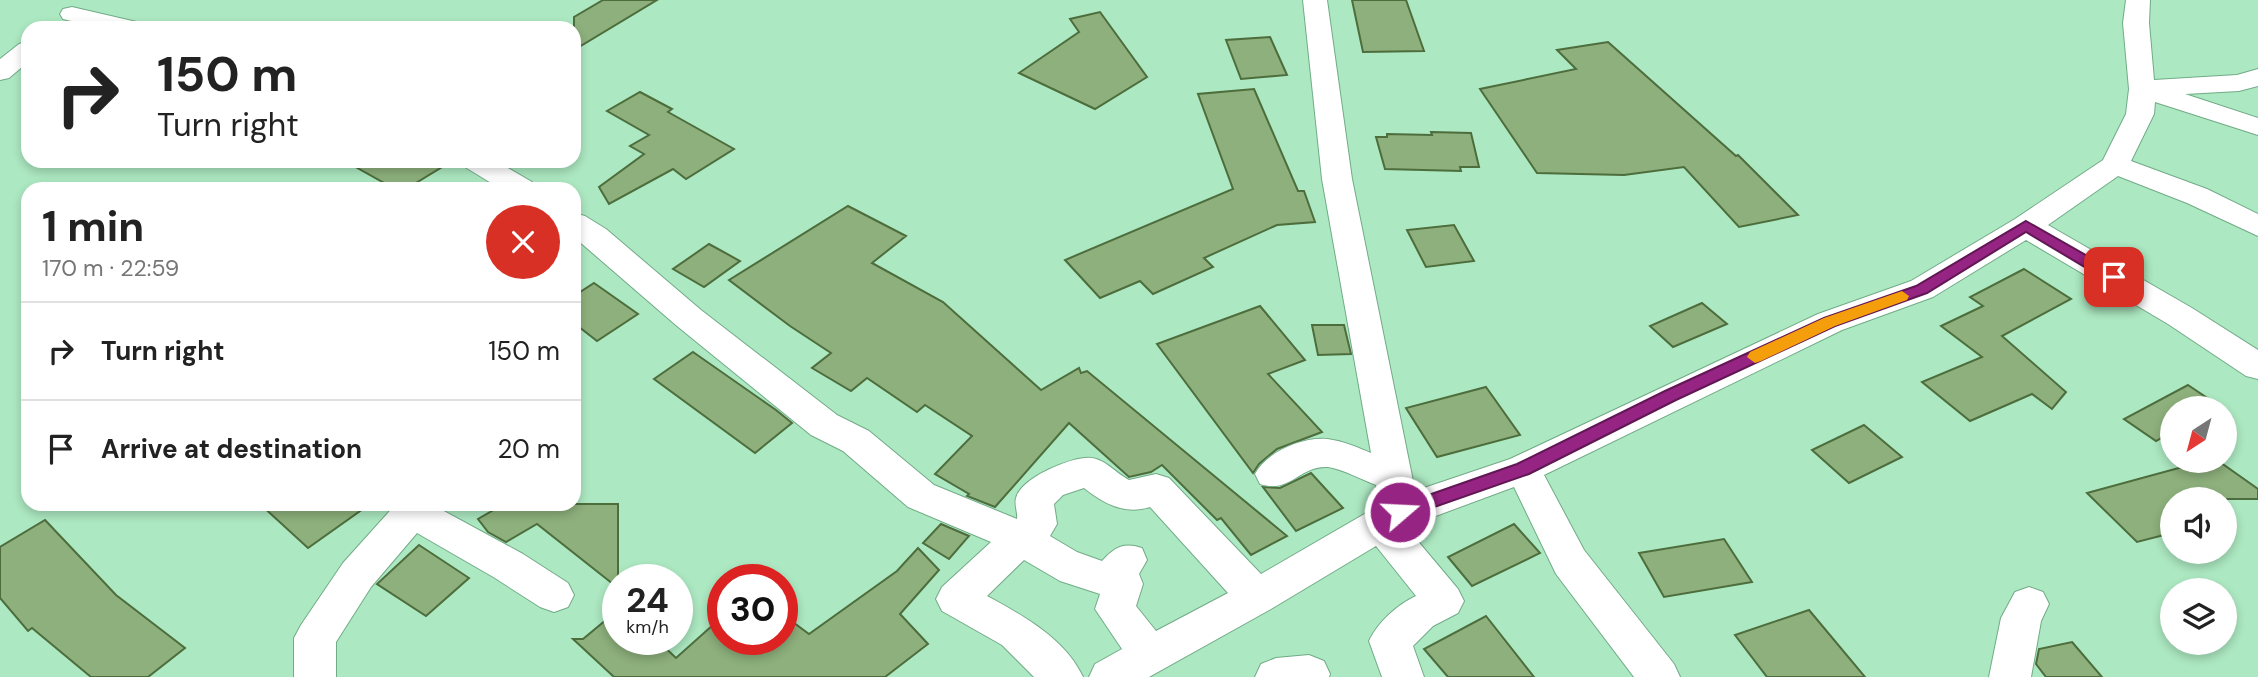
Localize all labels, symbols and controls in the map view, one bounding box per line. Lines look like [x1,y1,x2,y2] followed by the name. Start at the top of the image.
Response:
[157,42,297,106] text: 150 m
[42,49,133,140] icon: right
[157,104,299,146] text: Turn right
[42,199,144,254] text: 1 min
[486,205,560,279] button: close
[2084,247,2144,307] pin
[42,253,179,283] text: 170 m · 22:59
[2095,258,2133,296] icon: arrive
[42,332,80,370] icon: right
[101,334,225,368] text: Turn right
[488,334,560,368] text: 150 m
[2160,396,2236,472] north arrow
[2160,396,2237,655] map controls
[42,430,80,468] icon: arrive
[101,432,362,466] text: Arrive at destination
[497,432,560,466] text: 20 m
[1363,475,1437,549] position arrow
[2160,487,2237,564] button: sound
[707,564,798,655] speed limit sign: 30
[626,577,669,623] text: 24
[2160,578,2237,655] button: layers
[626,615,669,639] text: km/h

